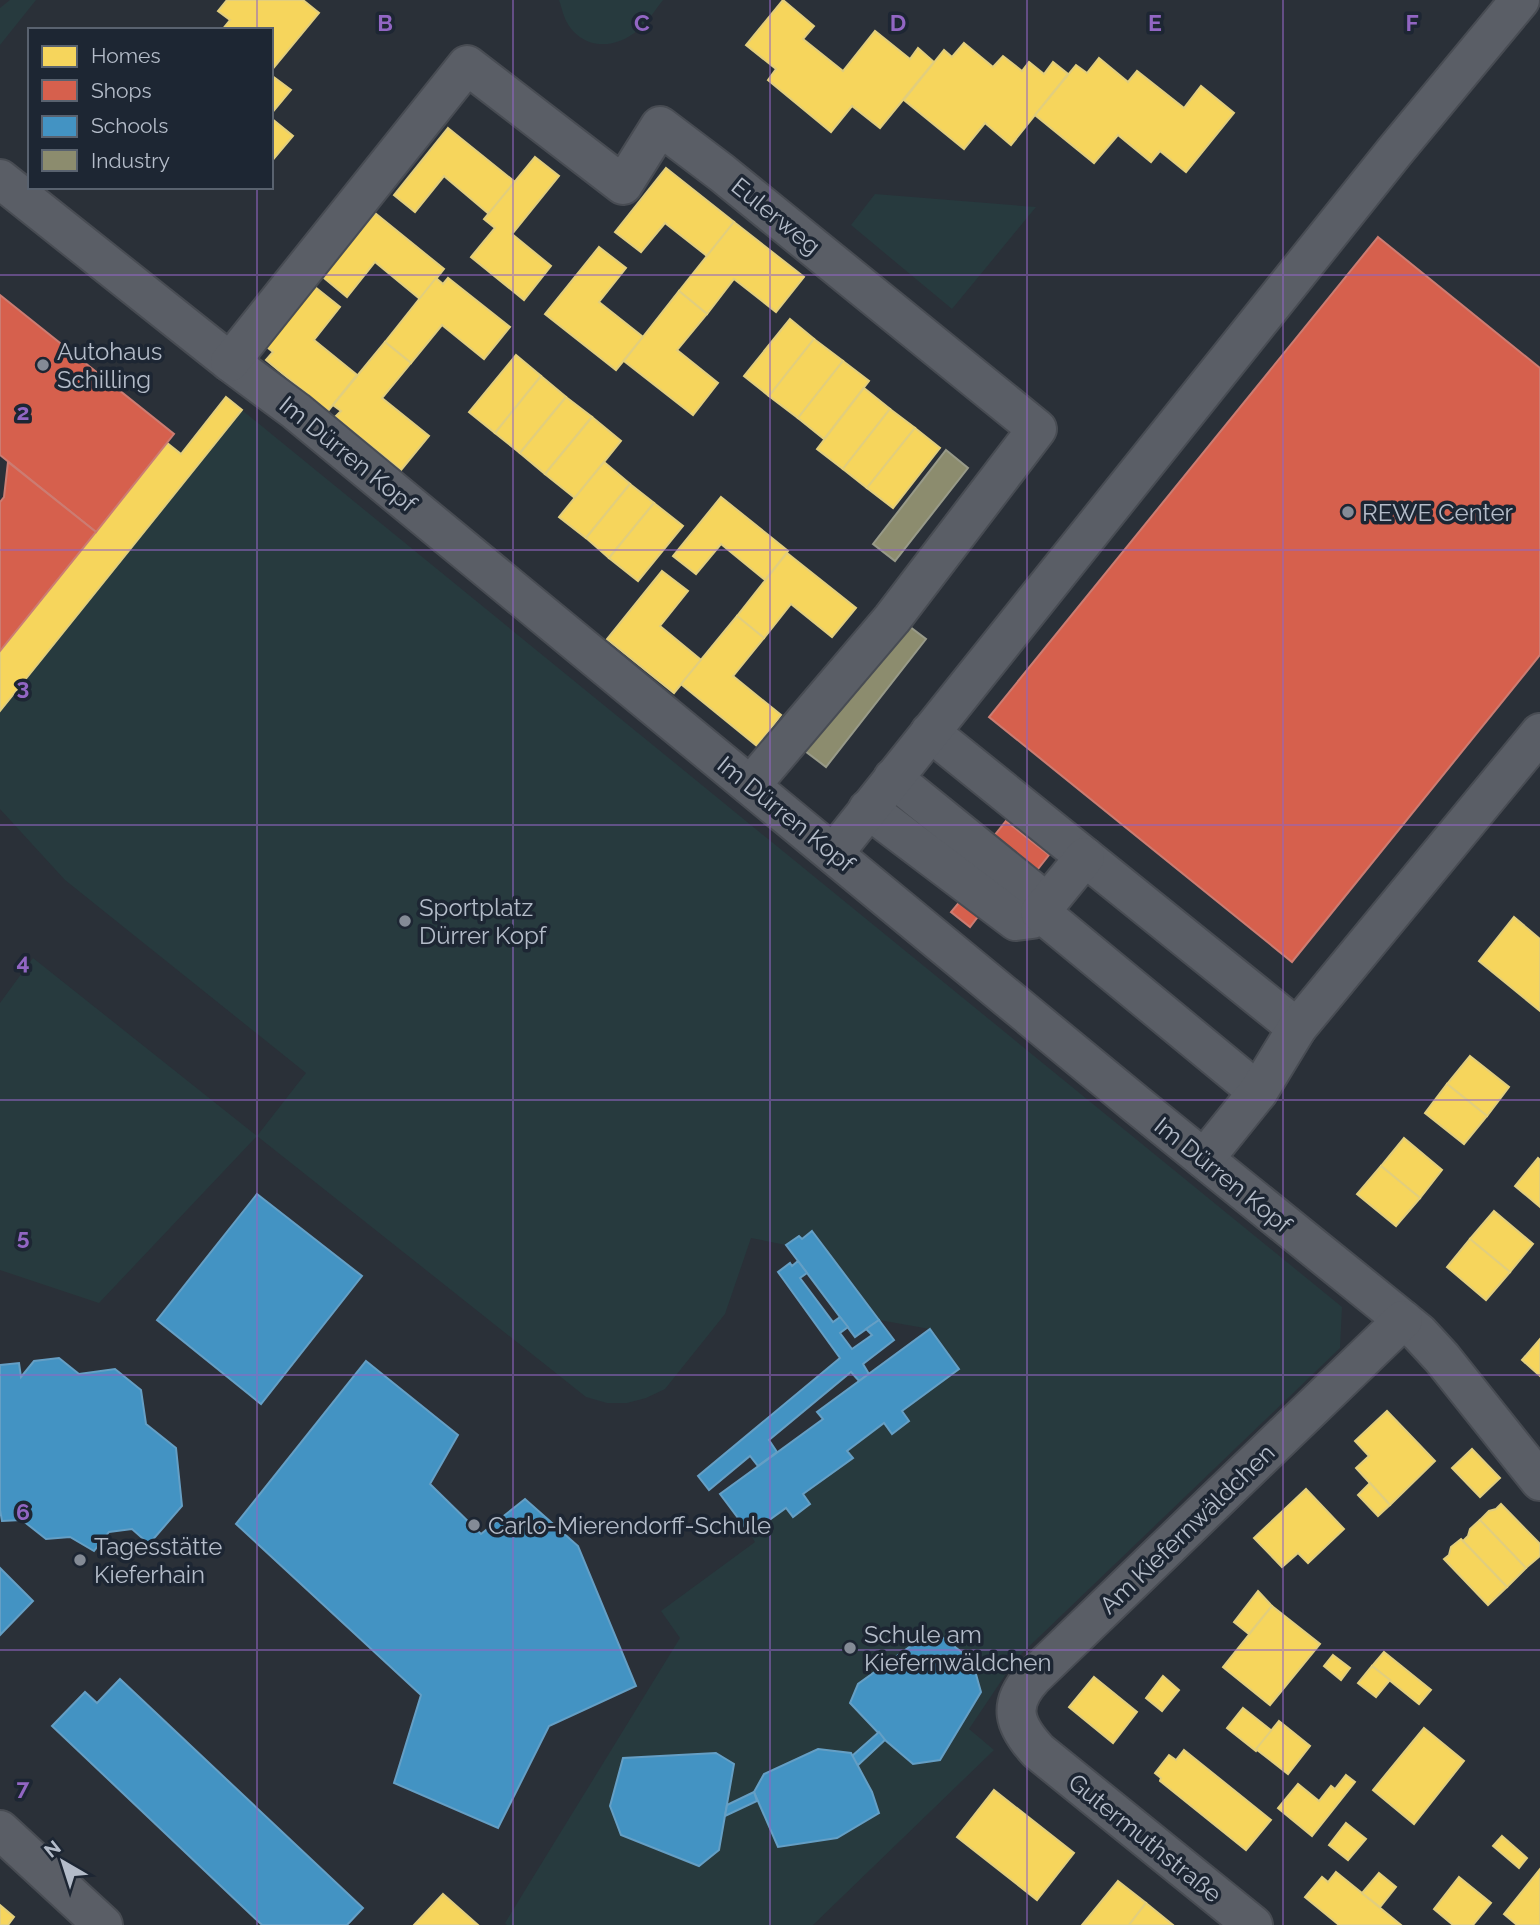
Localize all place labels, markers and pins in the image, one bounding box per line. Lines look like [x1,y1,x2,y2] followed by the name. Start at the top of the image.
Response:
[57,337,162,394] place label: Autohaus Schilling
[35,357,51,373] marker: Autohaus Schilling
[1362,498,1513,527] place label: REWE Center
[1340,504,1356,520] marker: REWE Center
[419,893,548,950] place label: Sportplatz Dürrer Kopf
[397,913,413,929] marker: Sportplatz Dürrer Kopf
[488,1511,771,1540] place label: Carlo-Mierendorff-Schule
[466,1517,482,1533] marker: Carlo-Mierendorff-Schule
[94,1532,222,1589] place label: Tagesstätte Kieferhain
[72,1552,88,1568] marker: Tagesstätte Kieferhain
[864,1620,1051,1677] place label: Schule am Kiefernwäldchen
[842,1640,858,1656] marker: Schule am Kiefernwäldchen

